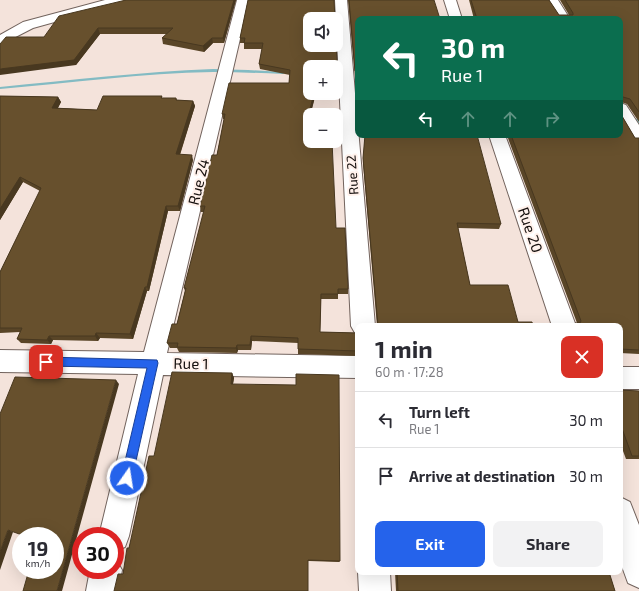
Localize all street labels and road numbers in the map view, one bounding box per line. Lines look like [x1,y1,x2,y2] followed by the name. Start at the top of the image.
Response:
[343,155,361,195] street label: Rue 22
[184,157,212,207] street label: Rue 24
[515,205,547,255] street label: Rue 20
[173,354,209,372] street label: Rue 1

